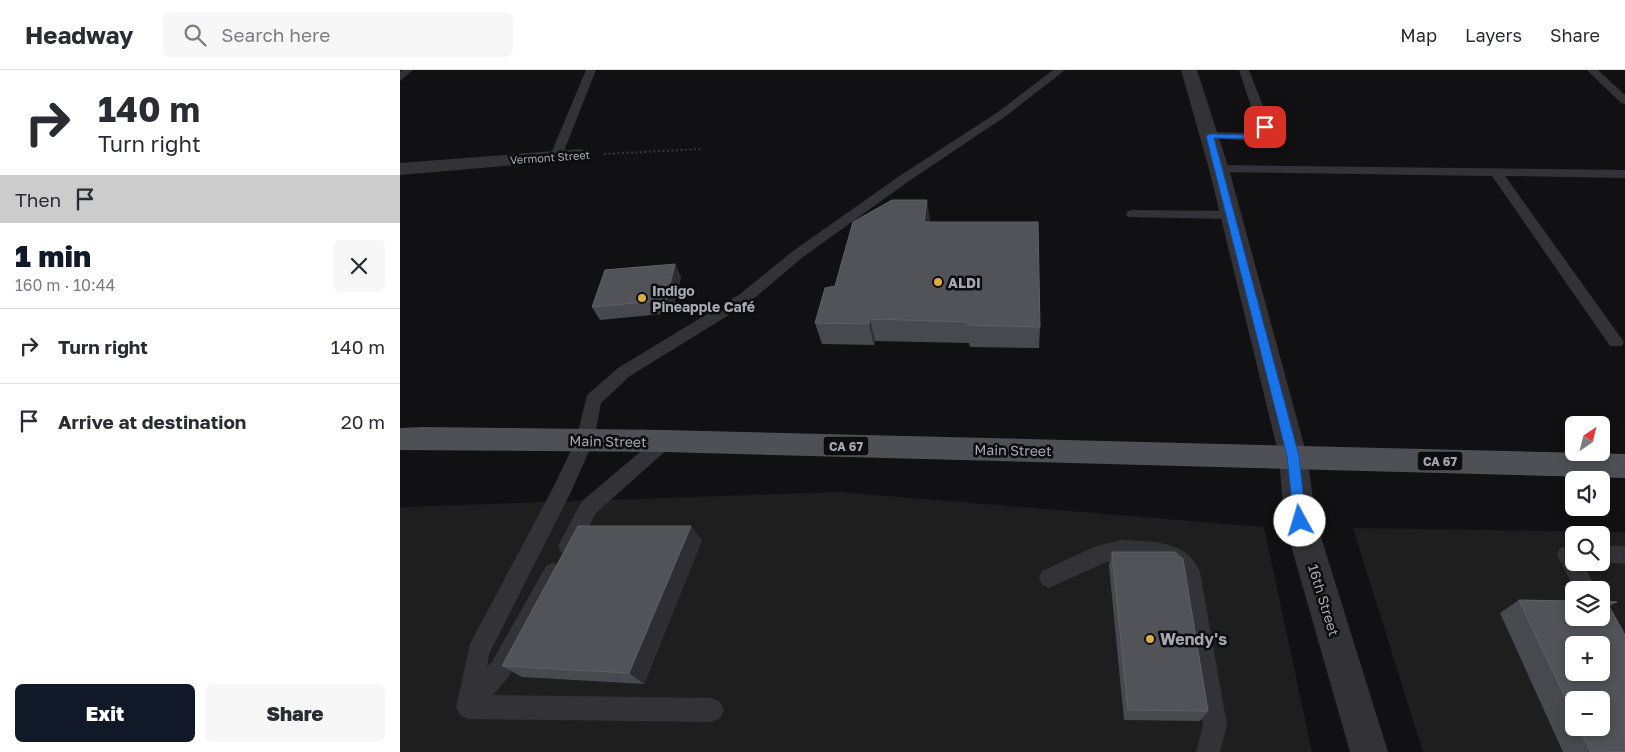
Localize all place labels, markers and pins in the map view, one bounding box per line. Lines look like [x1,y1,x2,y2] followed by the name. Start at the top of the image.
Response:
[1244,106,1286,148] pin
[948,274,981,291] place label: ALDI
[932,276,944,288] marker: ALDI
[652,282,755,315] place label: Indigo Pineapple Café
[636,292,648,304] marker: Indigo Pineapple Café
[1160,629,1227,649] place label: Wendy's
[1144,633,1156,645] marker: Wendy's

